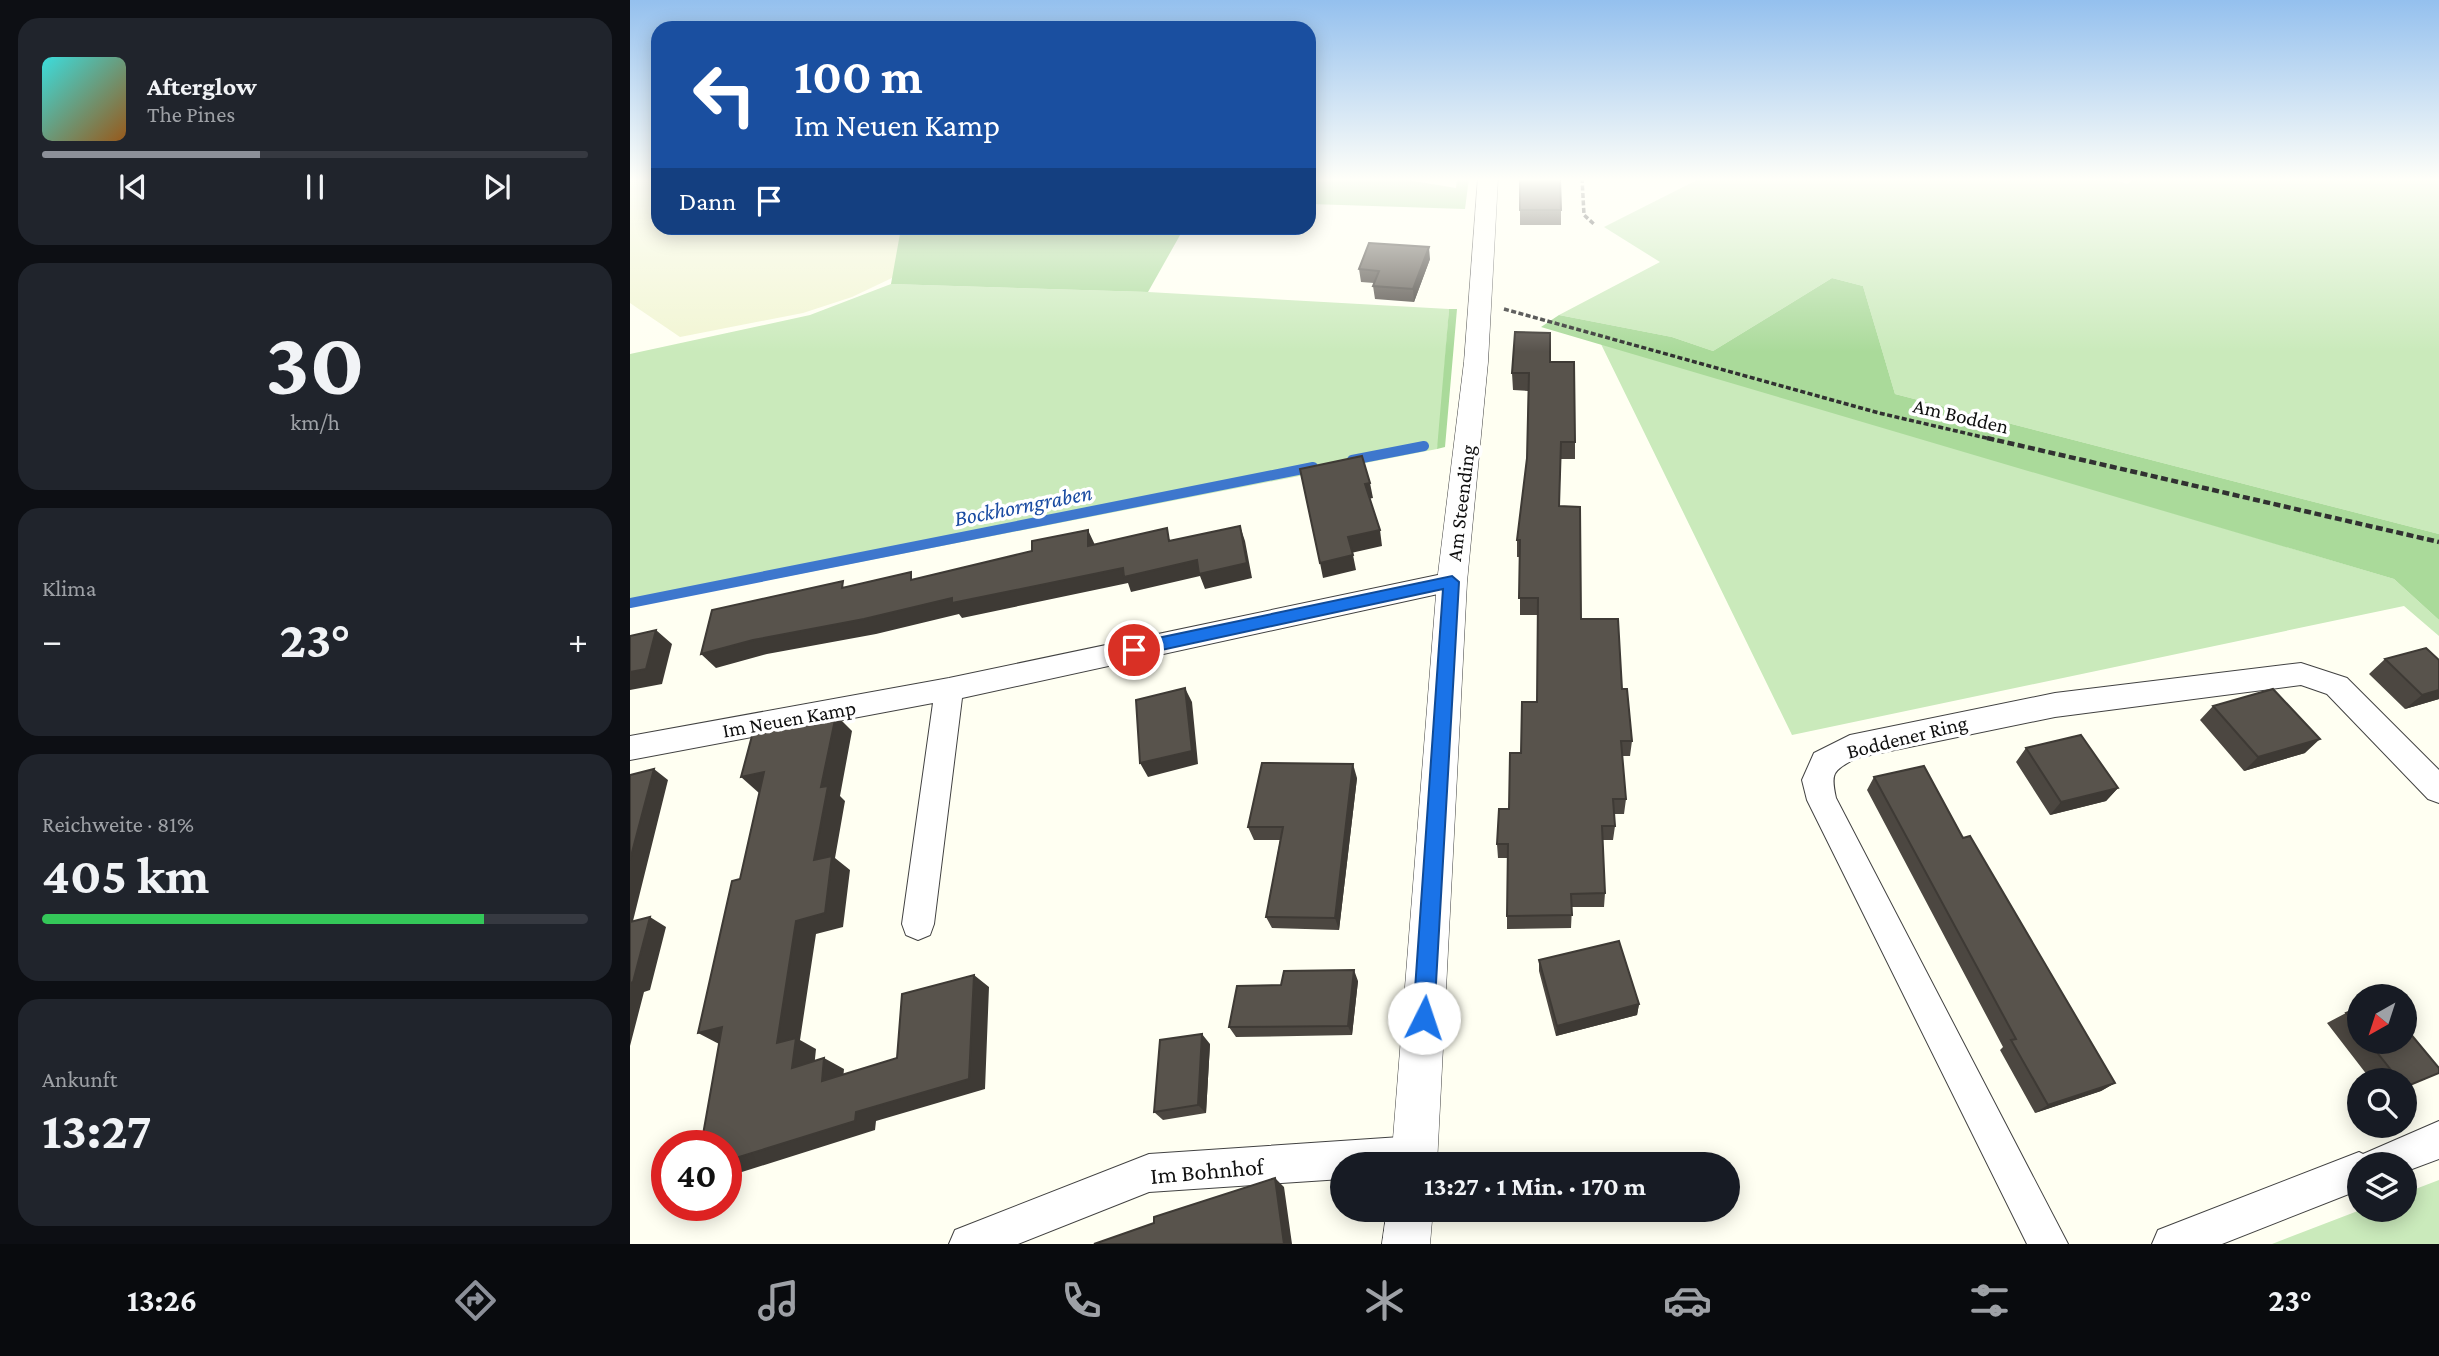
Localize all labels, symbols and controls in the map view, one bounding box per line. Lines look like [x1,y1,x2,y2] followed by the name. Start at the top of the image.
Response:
[679,49,770,140] icon: left
[794,49,923,104] text: 100 m
[147,72,257,101] text: Afterglow
[147,101,235,127] text: The Pines
[794,107,1000,143] text: Im Neuen Kamp
[114,168,152,206] icon: previous
[296,168,334,206] icon: pause
[478,168,516,206] icon: next
[750,182,788,220] icon: arrive
[679,187,736,216] text: Dann
[265,312,365,414] text: 30
[1911,393,2011,439] street label: Am Bodden
[290,409,340,435] text: km/h
[1442,443,1480,563] street label: Am Steending
[952,479,1094,531] water label: Bockhorngraben
[42,575,96,601] text: Klima
[279,610,351,668] text: 23°
[42,619,62,661] text: −
[568,619,588,661] text: +
[1104,620,1164,680] pin
[1115,631,1153,669] icon: arrive
[720,695,858,743] street label: Im Neuen Kamp
[1844,710,1970,764] street label: Boddener Ring
[42,811,194,837] text: Reichweite · 81%
[42,846,209,904] text: 405 km
[1387,981,1461,1055] position arrow
[2347,984,2417,1054] north arrow
[2347,984,2417,1222] map controls
[42,1066,117,1092] text: Ankunft
[2347,1068,2417,1138] button: search
[42,1101,152,1159] text: 13:27
[651,1130,742,1221] speed limit sign: 40
[1149,1152,1267,1189] street label: Im Bohnhof
[2347,1152,2417,1222] button: layers
[1424,1172,1646,1201] text: 13:27 · 1 Min. · 170 m
[451,1276,500,1325] icon: directions
[754,1276,803,1325] icon: music
[1057,1276,1106,1325] icon: phone
[1360,1276,1409,1325] icon: climate
[1663,1276,1712,1325] icon: car
[1965,1276,2014,1325] icon: filters
[127,1282,197,1318] text: 13:26
[2268,1282,2312,1318] text: 23°

